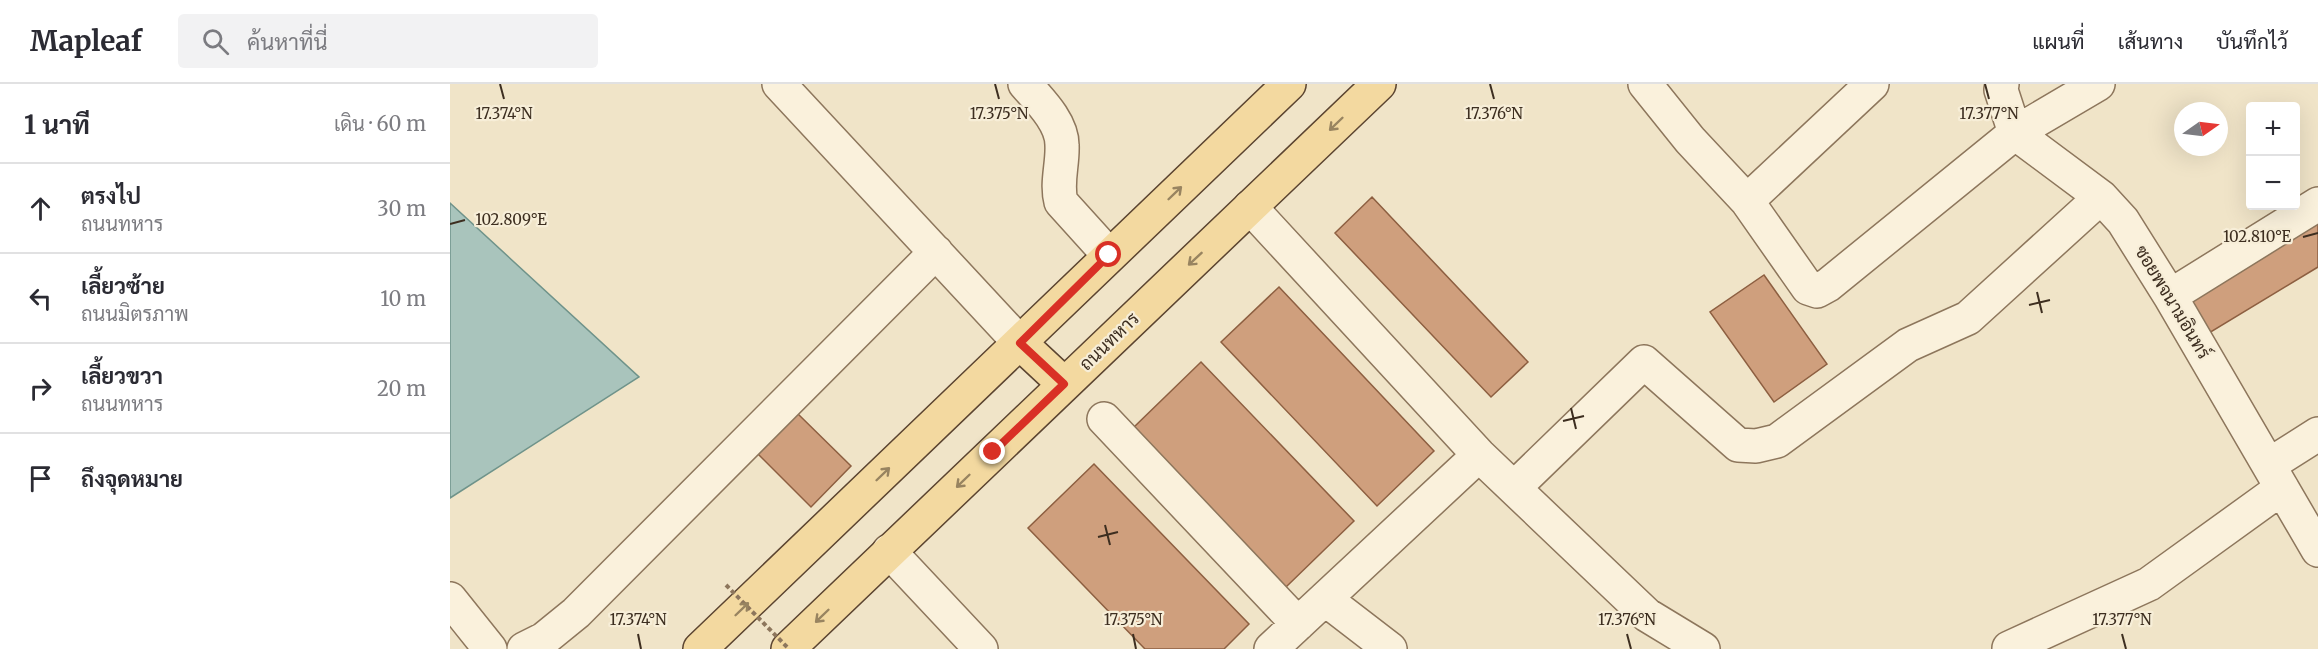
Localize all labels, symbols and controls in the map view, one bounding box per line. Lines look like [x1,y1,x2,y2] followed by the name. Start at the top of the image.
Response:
[178,14,598,68] search box
[30,23,142,59] text: Mapleaf
[199,25,232,58] icon: search
[247,28,327,56] text: ค้นหาที่นี่
[2032,28,2085,55] text: แผนที่
[2118,28,2183,55] text: เส้นทาง
[2216,28,2288,55] text: บันทึกไว้
[2174,102,2228,156] north arrow
[2246,102,2300,210] map controls
[2246,102,2300,156] button: +
[476,104,533,123] text: 17.374°N
[970,104,1029,123] text: 17.375°N
[1465,104,1523,123] text: 17.376°N
[1959,104,2019,123] text: 17.377°N
[24,108,90,141] text: 1 นาที
[334,111,426,136] text: เดิน · 60 m
[1329,117,1344,132] one-way arrow
[2246,156,2300,210] button: −
[81,182,141,210] text: ตรงไป
[1167,186,1182,200] one-way arrow
[24,192,57,225] icon: ahead
[377,196,426,221] text: 30 m
[475,210,547,229] text: 102.809°E
[81,211,163,236] text: ถนนทหาร
[2223,227,2291,246] text: 102.810°E
[2130,240,2217,363] street label: ซอยพจนามอินทร์
[1095,241,1121,267] route start
[1188,252,1203,266] one-way arrow
[81,272,165,300] text: เลี้ยวซ้าย
[24,282,57,315] icon: left
[380,286,426,311] text: 10 m
[81,301,189,326] text: ถนนมิตรภาพ
[1074,307,1144,375] street label: ถนนทหาร
[81,362,163,390] text: เลี้ยวขวา
[24,372,57,405] icon: right
[377,376,426,401] text: 20 m
[81,391,163,416] text: ถนนทหาร
[979,438,1005,464] route end
[24,462,57,495] icon: arrive
[81,465,183,493] text: ถึงจุดหมาย
[875,467,890,481] one-way arrow
[956,473,971,488] one-way arrow
[734,602,749,616] one-way arrow
[815,608,830,623] one-way arrow
[610,610,667,629] text: 17.374°N
[1104,610,1163,629] text: 17.375°N
[1598,610,1656,629] text: 17.376°N
[2092,610,2152,629] text: 17.377°N

